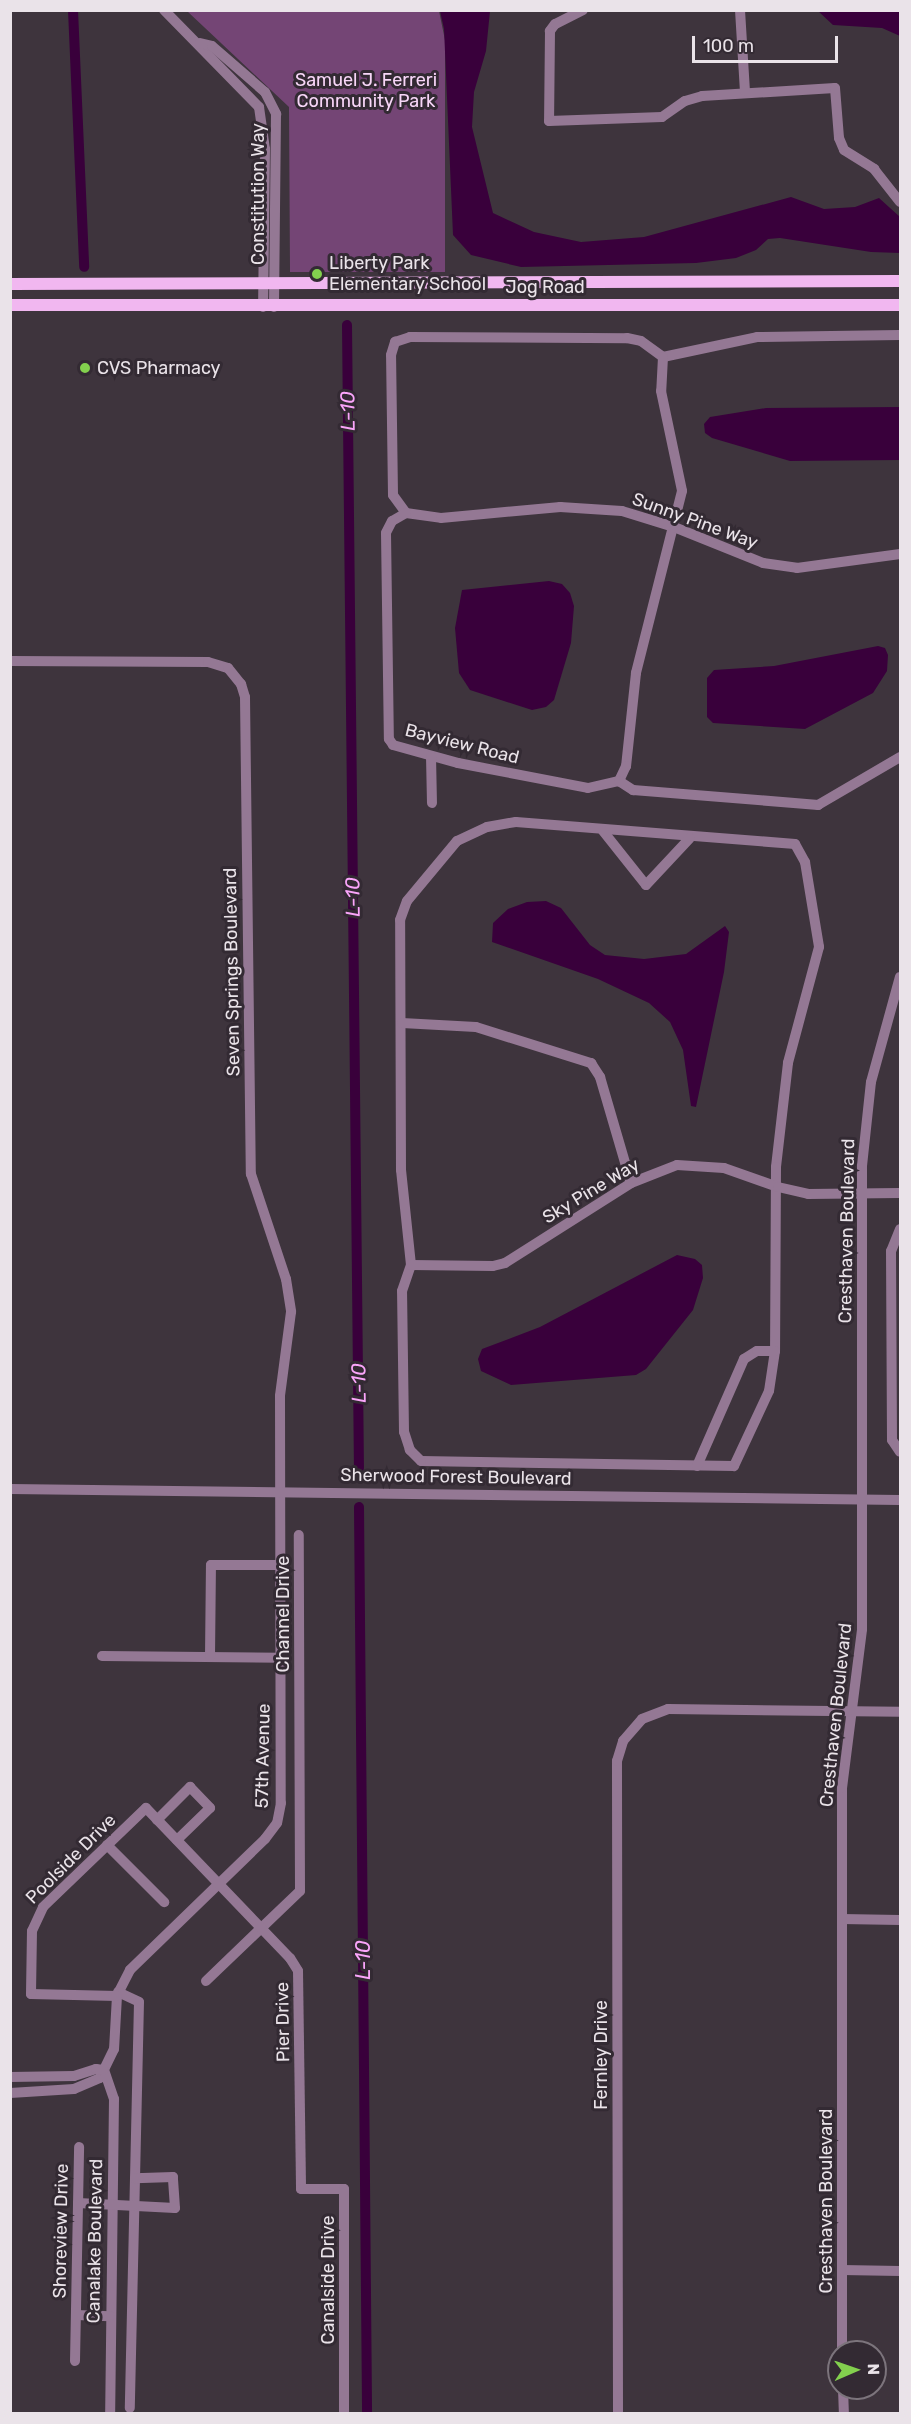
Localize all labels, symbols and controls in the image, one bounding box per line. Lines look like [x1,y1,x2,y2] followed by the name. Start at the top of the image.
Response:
[695,24,840,62] scale bar
[703,35,754,57] text: 100 m
[295,70,437,112] park label: Samuel J. Ferreri Community Park
[247,123,269,265] street label: Constitution Way
[329,253,487,296] place label: Liberty Park Elementary School
[310,267,324,281] marker: Liberty Park Elementary School
[505,276,585,298] street label: Jog Road
[97,357,221,379] place label: CVS Pharmacy
[78,361,92,375] marker: CVS Pharmacy
[336,391,360,431] water label: L-10
[629,488,761,554] street label: Sunny Pine Way
[402,719,522,769] street label: Bayview Road
[219,868,245,1076] street label: Seven Springs Boulevard
[341,877,365,917] water label: L-10
[835,1138,859,1324] street label: Cresthaven Boulevard
[538,1153,644,1229] street label: Sky Pine Way
[347,1363,371,1403] water label: L-10
[340,1464,572,1490] street label: Sherwood Forest Boulevard
[272,1556,294,1672] street label: Channel Drive
[816,1622,856,1808] street label: Cresthaven Boulevard
[251,1703,275,1809] street label: 57th Avenue
[21,1809,121,1909] street label: Poolside Drive
[351,1940,375,1980] water label: L-10
[271,1982,295,2062] street label: Pier Drive
[590,2000,612,2110] street label: Fernley Drive
[815,2109,837,2293] street label: Cresthaven Boulevard
[83,2159,107,2323] street label: Canalake Boulevard
[49,2163,73,2299] street label: Shoreview Drive
[317,2215,339,2345] street label: Canalside Drive
[827,2340,887,2400] north arrow
[864,2363,883,2376] text: N

